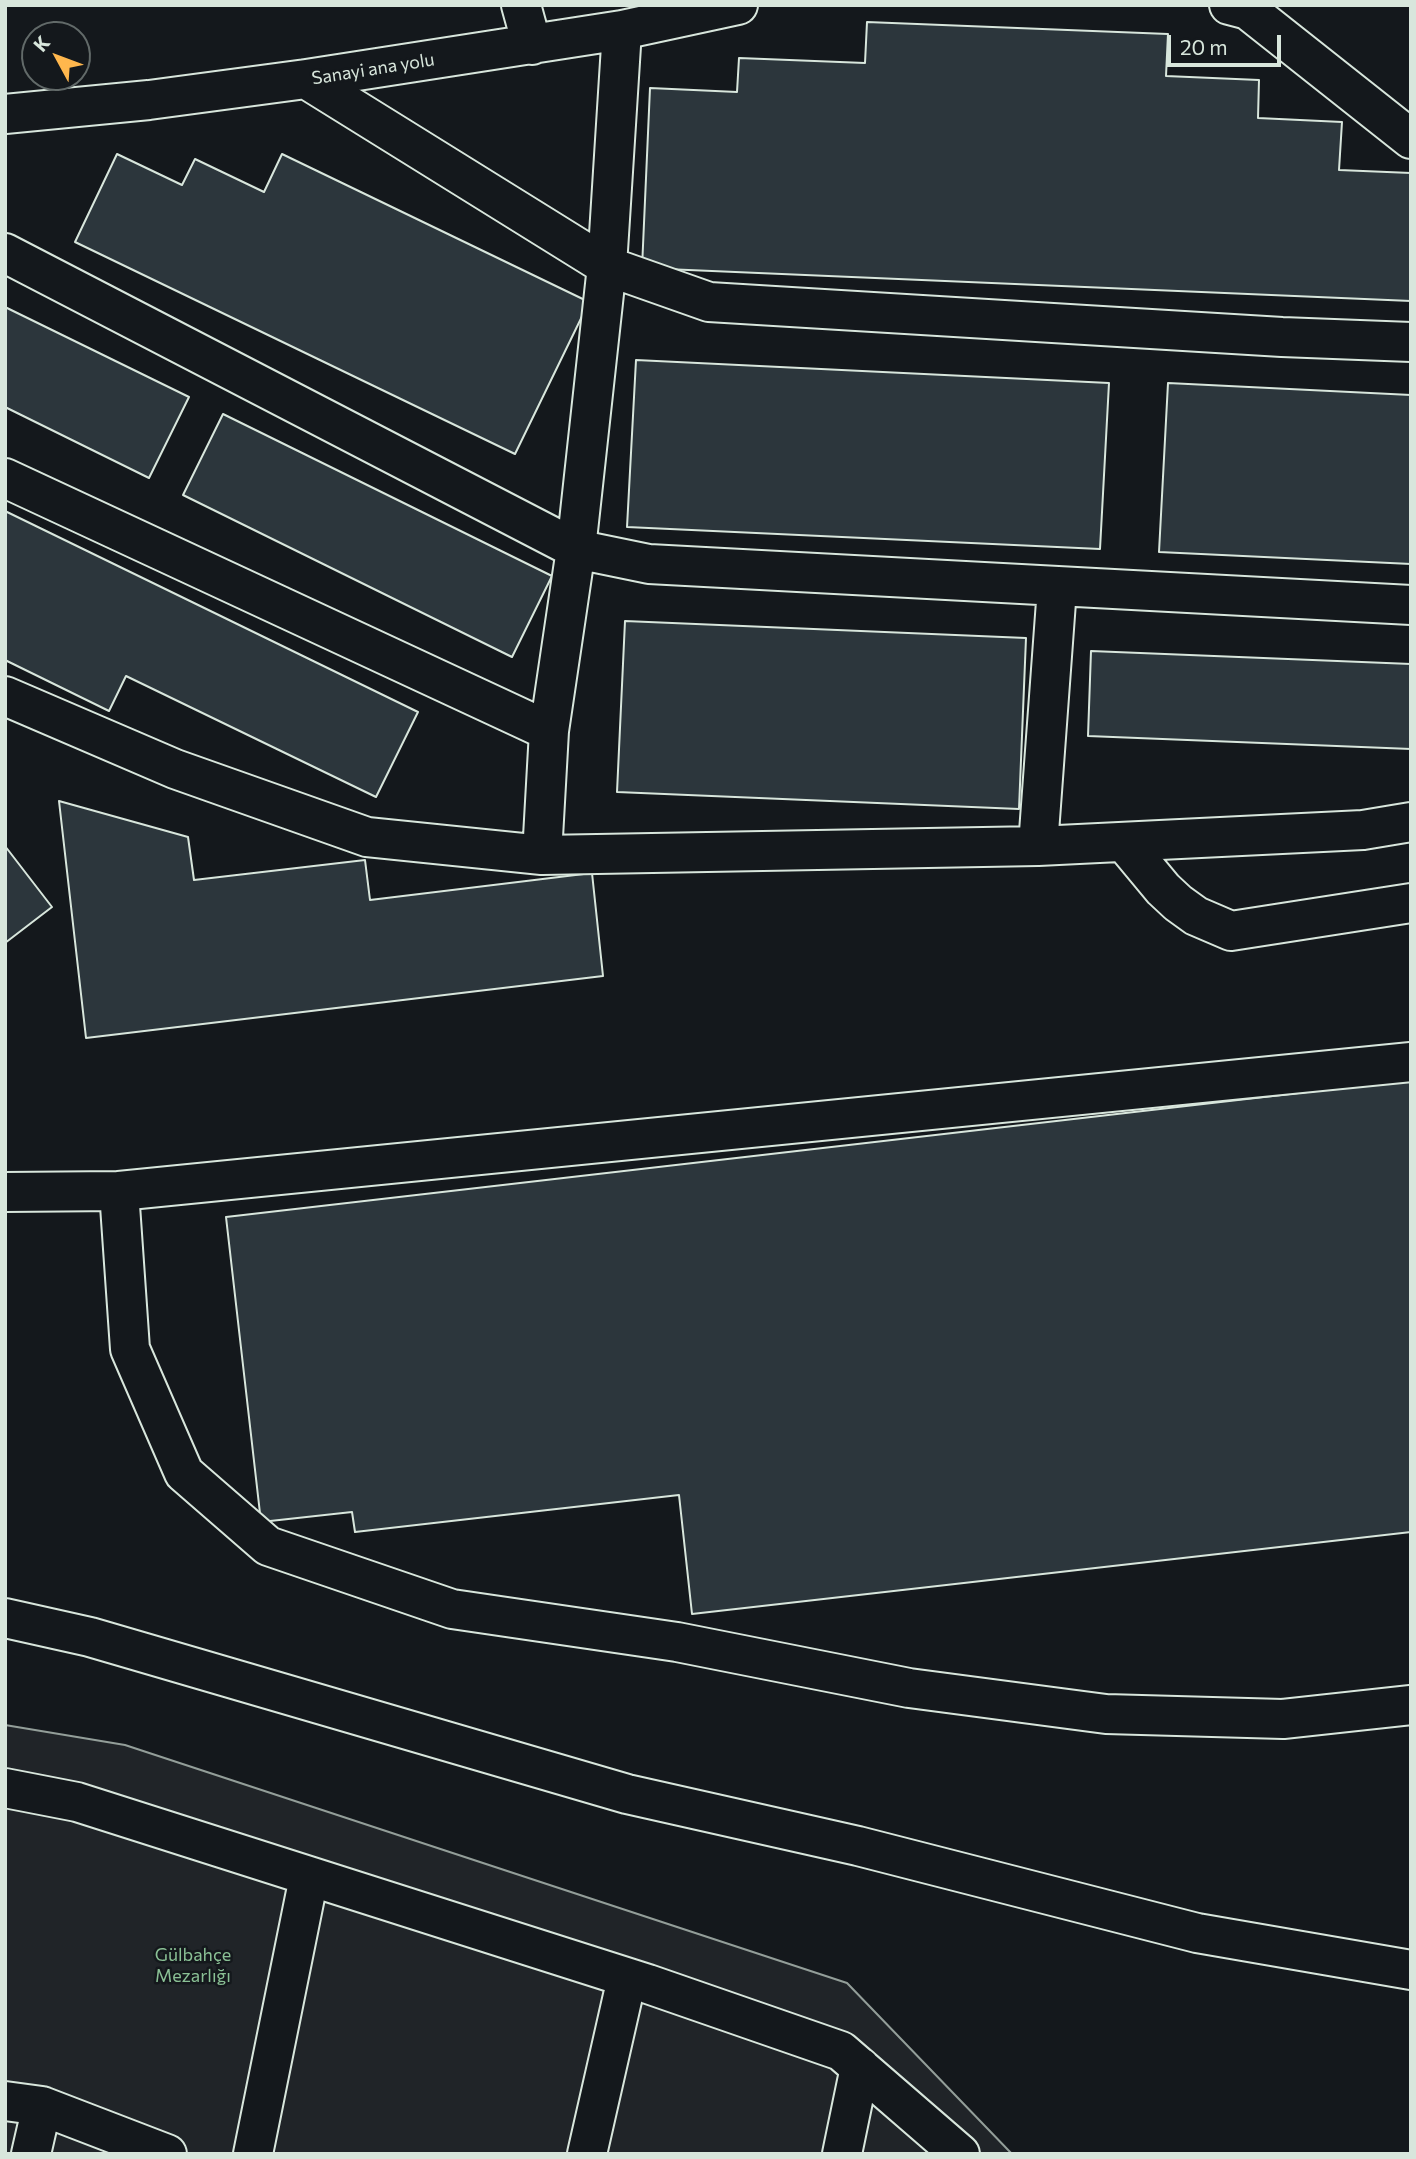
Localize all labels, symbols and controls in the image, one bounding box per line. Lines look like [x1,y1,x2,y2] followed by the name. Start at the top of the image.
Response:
[21,21,91,91] north arrow
[1171,21,1285,65] scale bar
[28,31,54,56] text: K
[1180,34,1228,59] text: 20 m
[310,49,436,89] street label: Sanayi ana yolu
[155,1944,231,1986] park label: Gülbahçe Mezarlığı

